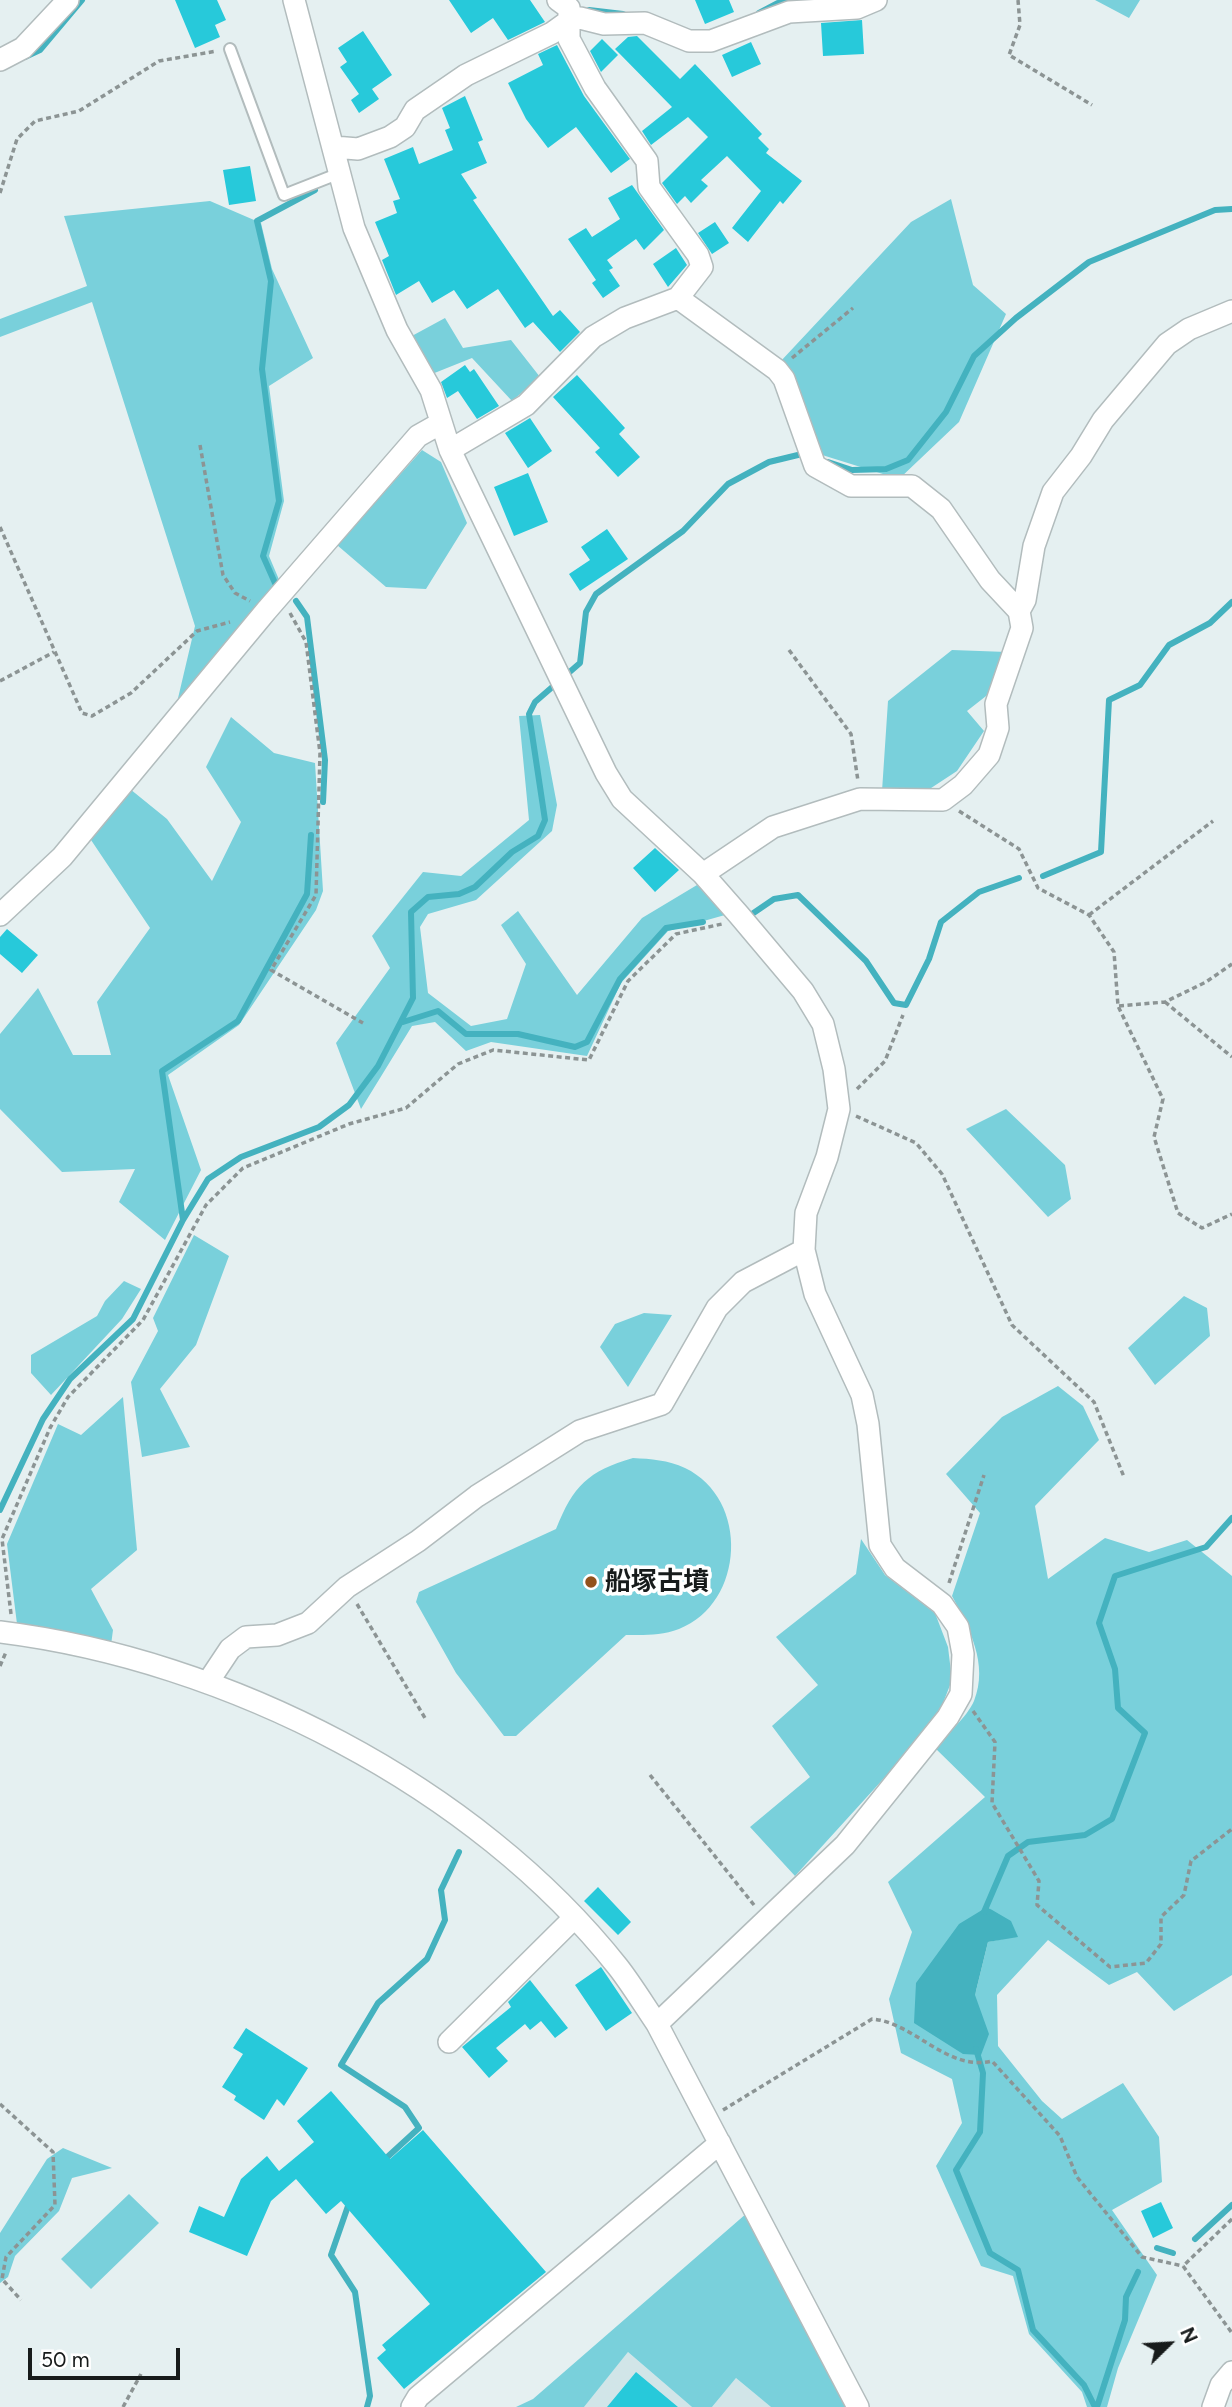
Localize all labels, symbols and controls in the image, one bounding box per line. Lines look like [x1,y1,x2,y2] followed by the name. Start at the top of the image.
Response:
[605,1566,709,1598] place label: 船塚古墳
[583,1574,599,1590] marker: 船塚古墳
[1134,2309,1204,2379] north arrow
[1175,2324,1202,2347] text: N
[32,2334,184,2378] scale bar
[41,2347,90,2372] text: 50 m

